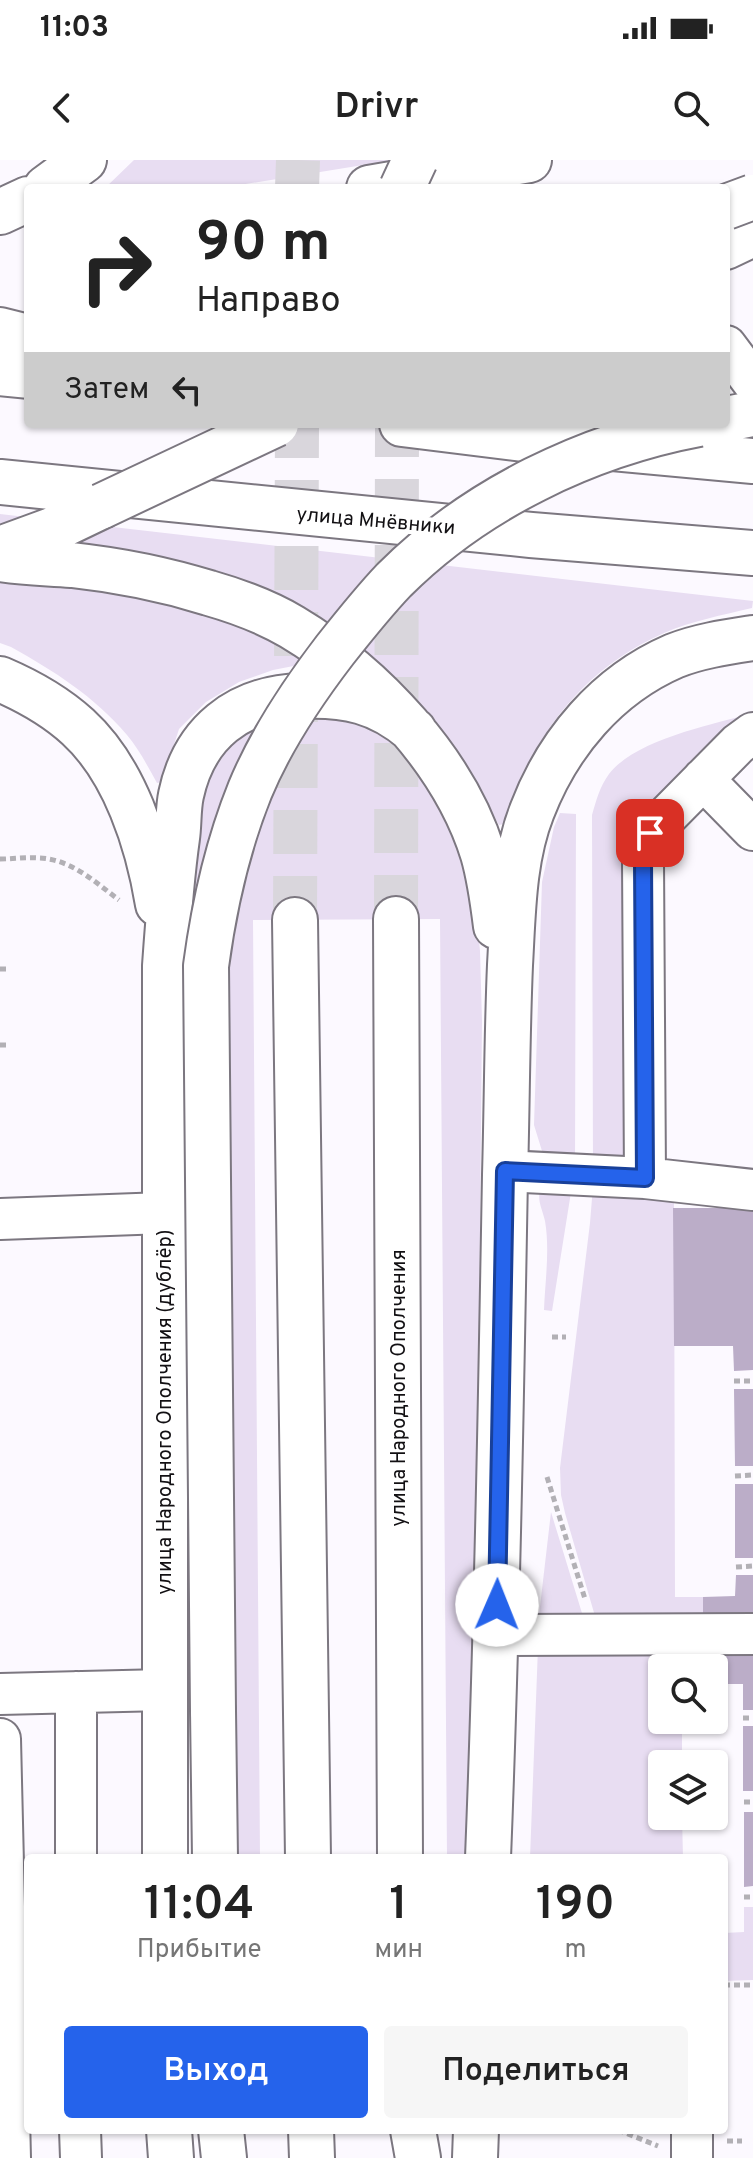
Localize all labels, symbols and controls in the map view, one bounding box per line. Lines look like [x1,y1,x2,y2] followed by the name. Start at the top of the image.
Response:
[40,10,109,47] text: 11:03
[334,85,419,131] text: Drivr
[40,86,84,130] icon: back
[669,86,713,130] icon: search
[196,210,331,280] text: 90 m
[64,216,168,320] icon: right
[196,279,341,325] text: Направо
[165,368,209,412] icon: left
[64,372,149,409] text: Затем
[295,502,456,542] street label: улица Мнёвники
[616,799,684,867] pin
[628,811,672,855] icon: arrive
[153,1229,179,1595] street label: улица Народного Ополчения (дублёр)
[387,1249,413,1527] street label: улица Народного Ополчения
[455,1563,539,1647] position arrow
[648,1654,728,1830] map controls
[648,1654,728,1734] button: search
[648,1750,728,1830] button: layers
[144,1876,255,1936] text: 11:04
[389,1876,408,1936] text: 1
[536,1876,615,1936] text: 190
[137,1934,262,1967] text: Прибытие
[374,1934,423,1967] text: мин
[564,1934,586,1967] text: m
[64,2026,368,2118] button: Выход
[384,2026,688,2118] button: Поделиться

